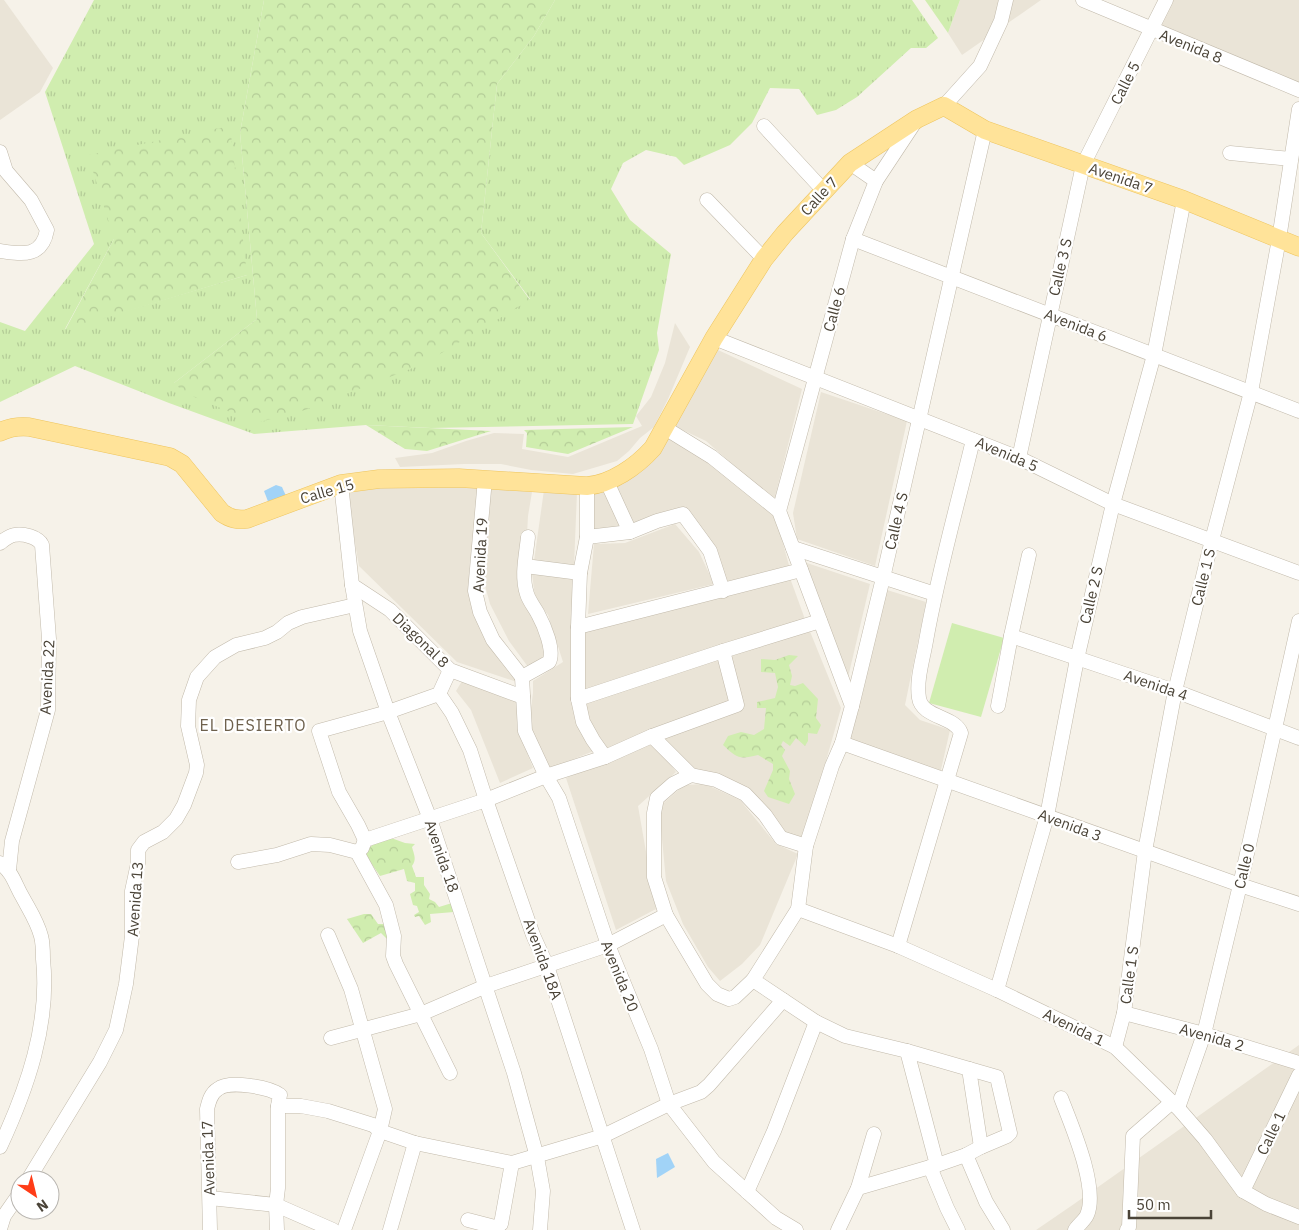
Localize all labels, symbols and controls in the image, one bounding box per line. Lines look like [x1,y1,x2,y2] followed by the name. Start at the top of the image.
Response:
[1157,25,1225,67] street label: Avenida 8
[1106,58,1144,108] street label: Calle 5
[1087,158,1155,198] street label: Avenida 7
[796,173,842,219] street label: Calle 7
[1044,236,1076,298] street label: Calle 3 S
[819,284,849,334] street label: Calle 6
[1042,304,1110,346] street label: Avenida 6
[973,432,1041,476] street label: Avenida 5
[298,474,356,508] street label: Calle 15
[880,490,912,552] street label: Calle 4 S
[469,517,491,593] street label: Avenida 19
[1187,546,1219,608] street label: Calle 1 S
[1075,564,1107,626] street label: Calle 2 S
[389,608,453,672] street label: Diagonal 8
[36,639,58,715] street label: Avenida 22
[1122,665,1190,705] street label: Avenida 4
[199,715,307,735] district label: EL DESIERTO
[1036,805,1104,845] street label: Avenida 3
[421,817,463,895] street label: Avenida 18
[1230,841,1258,891] street label: Calle 0
[123,861,147,937] street label: Avenida 13
[520,916,567,1003] street label: Avenida 18A
[597,938,643,1014] street label: Avenida 20
[1116,945,1142,1005] street label: Calle 1 S
[1040,1004,1108,1050] street label: Avenida 1
[1177,1019,1247,1055] street label: Avenida 2
[1252,1108,1290,1158] street label: Calle 1
[197,1120,219,1196] street label: Avenida 17
[10,1170,60,1220] north arrow
[1129,1188,1212,1220] scale bar
[33,1195,52,1216] text: N
[1136,1195,1171,1214] text: 50 m

